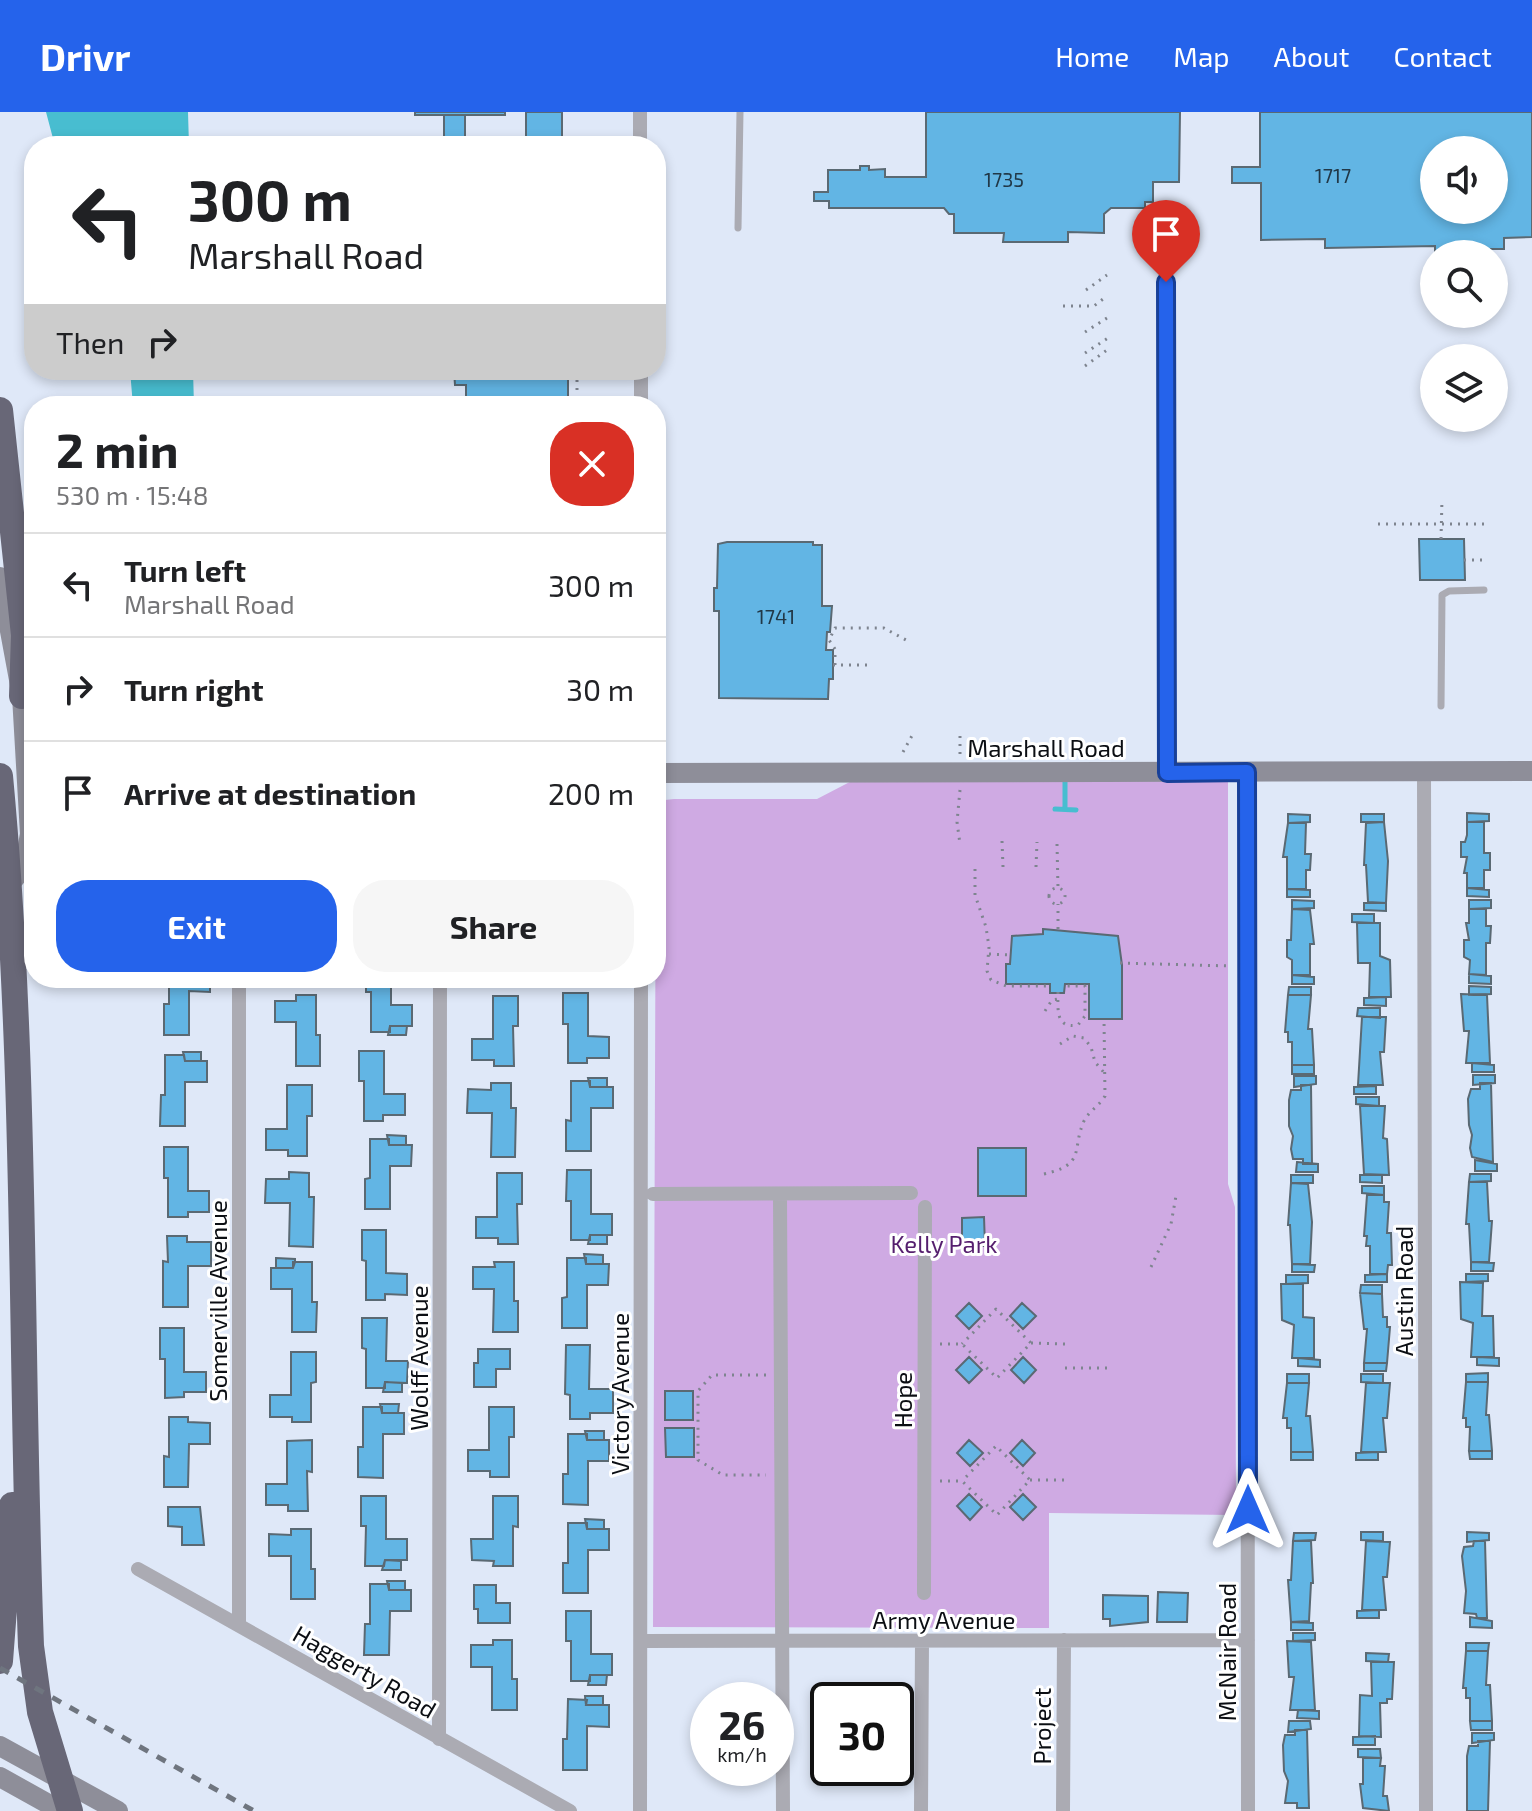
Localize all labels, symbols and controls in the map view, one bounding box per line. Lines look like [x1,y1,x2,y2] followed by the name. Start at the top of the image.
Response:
[40,33,130,79] text: Drivr
[1055,39,1129,73] text: Home
[1173,39,1230,73] text: Map
[1274,39,1349,73] text: About
[1393,39,1492,73] text: Contact
[1420,136,1508,432] map controls
[1420,136,1508,224] button: sound
[1315,163,1351,187] house number: 1717
[188,165,352,232] text: 300 m
[984,167,1024,191] house number: 1735
[56,168,160,272] icon: left
[1132,200,1200,282] pin
[1144,212,1188,256] icon: arrive
[188,233,424,276] text: Marshall Road
[1420,240,1508,328] button: search
[140,320,184,364] icon: right
[56,324,124,360] text: Then
[1420,344,1508,432] button: layers
[56,420,179,478] text: 2 min
[550,422,634,506] button: close
[56,479,209,510] text: 530 m · 15:48
[124,552,246,588] text: Turn left
[56,563,100,607] icon: left
[548,567,634,603] text: 300 m
[124,588,295,619] text: Marshall Road
[757,604,795,628] house number: 1741
[56,667,100,711] icon: right
[124,671,264,707] text: Turn right
[566,671,634,707] text: 30 m
[967,733,1125,762] street label: Marshall Road
[56,771,100,815] icon: arrive
[124,775,416,811] text: Arrive at destination
[548,775,634,811] text: 200 m
[56,880,337,972] button: Exit
[353,880,634,972] button: Share
[203,1200,232,1402] street label: Somerville Avenue
[1389,1226,1418,1356] street label: Austin Road
[890,1229,998,1258] park label: Kelly Park
[404,1285,433,1431] street label: Wolff Avenue
[605,1313,634,1475] street label: Victory Avenue
[888,1372,917,1428] street label: Hope
[1206,1468,1290,1552] position arrow
[1212,1583,1241,1721] street label: McNair Road
[873,1605,1015,1634] street label: Army Avenue
[288,1618,442,1724] street label: Haggerty Road
[810,1682,914,1786] speed limit sign: 30
[1027,1688,1056,1764] street label: Project
[719,1700,765,1748] text: 26
[717,1742,767,1766] text: km/h

